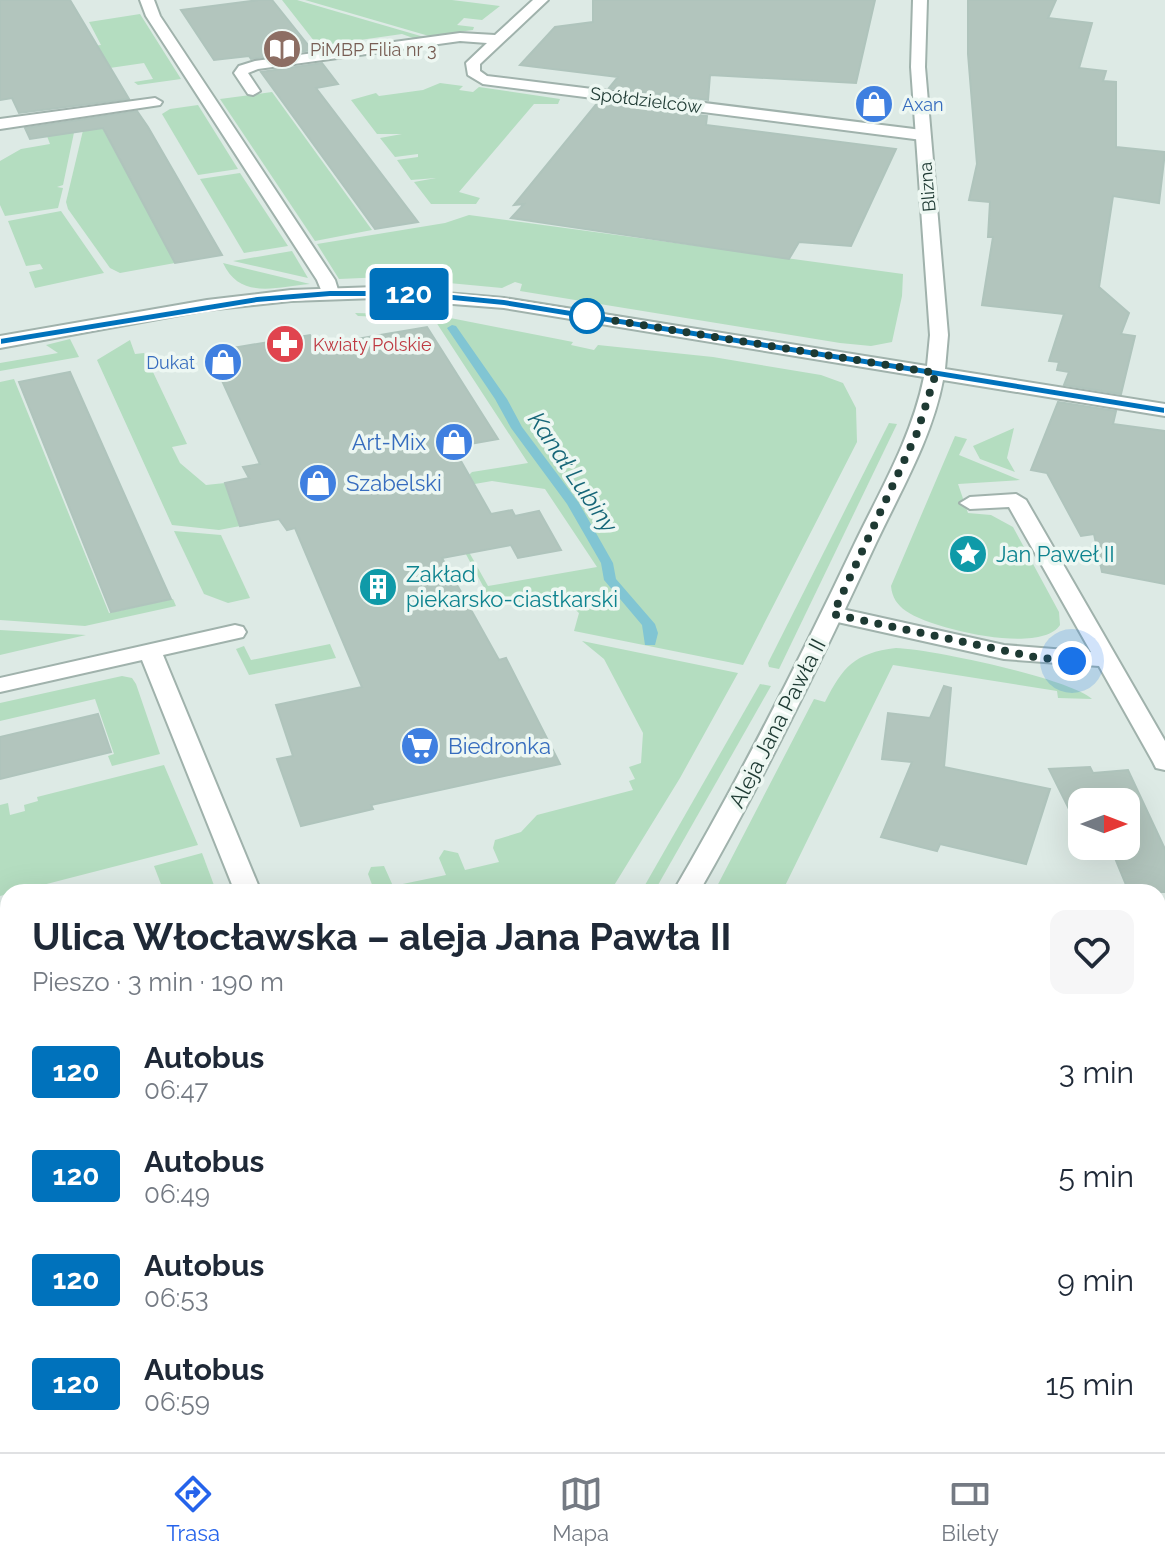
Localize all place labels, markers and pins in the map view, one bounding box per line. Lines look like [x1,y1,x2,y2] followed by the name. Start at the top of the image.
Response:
[261,28,303,70] library icon: PiMBP Filia nr 3
[310,39,437,60] place label: PiMBP Filia nr 3
[853,83,895,125] shop icon: Axan
[902,94,943,115] place label: Axan
[570,299,604,333] unlabelled marker
[264,323,306,365] pharmacy icon: Kwiaty Polskie
[313,334,432,355] place label: Kwiaty Polskie
[202,341,244,383] shop icon: Dukat
[146,352,195,373] place label: Dukat
[433,421,475,463] shop icon: Art-Mix
[352,429,426,455] place label: Art-Mix
[297,462,339,504] shop icon: Szabelski
[346,470,442,496] place label: Szabelski
[947,533,989,575] place icon: Jan Paweł II
[996,541,1115,567] place label: Jan Paweł II
[406,561,618,612] place label: Zakład piekarsko-ciastkarski
[357,566,399,608] building icon: Zakład piekarsko-ciastkarski
[399,725,441,767] supermarket icon: Biedronka
[448,733,551,759] place label: Biedronka

